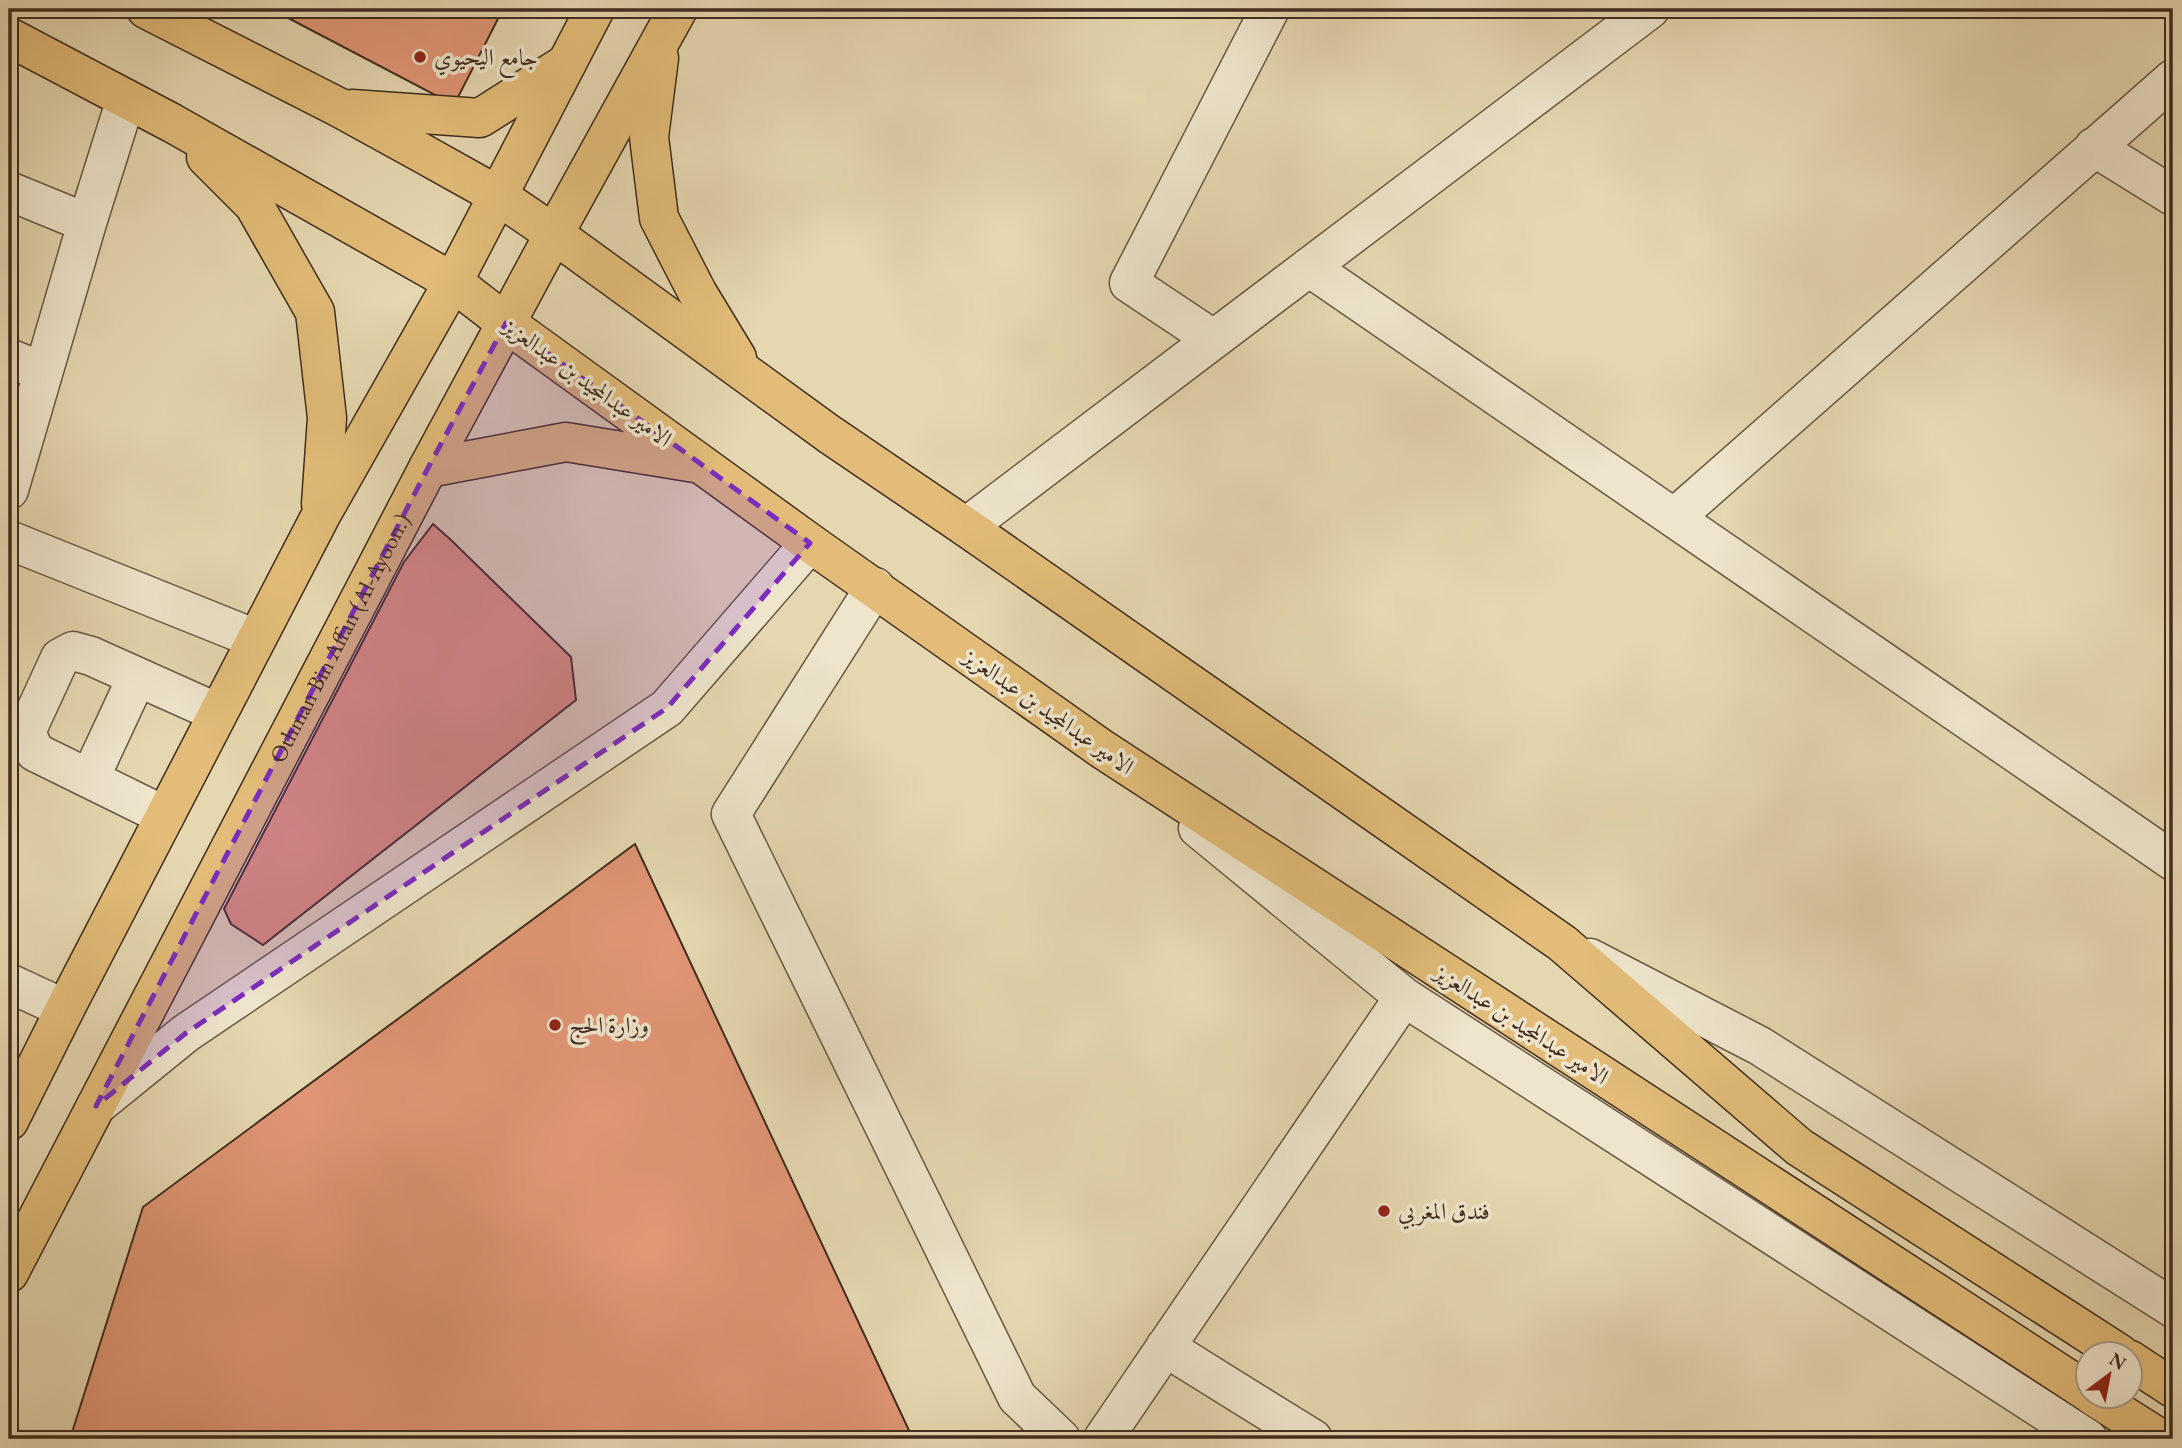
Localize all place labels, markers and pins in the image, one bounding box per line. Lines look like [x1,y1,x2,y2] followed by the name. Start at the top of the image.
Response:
[434,42,538,78] place label: جامع اليحيوي
[412,49,428,65] marker: جامع اليحيوي
[569,1010,649,1046] place label: وزارة الحج
[547,1017,563,1033] marker: وزارة الحج
[1398,1196,1490,1230] place label: فندق المغربي
[1376,1203,1392,1219] marker: فندق المغربي

